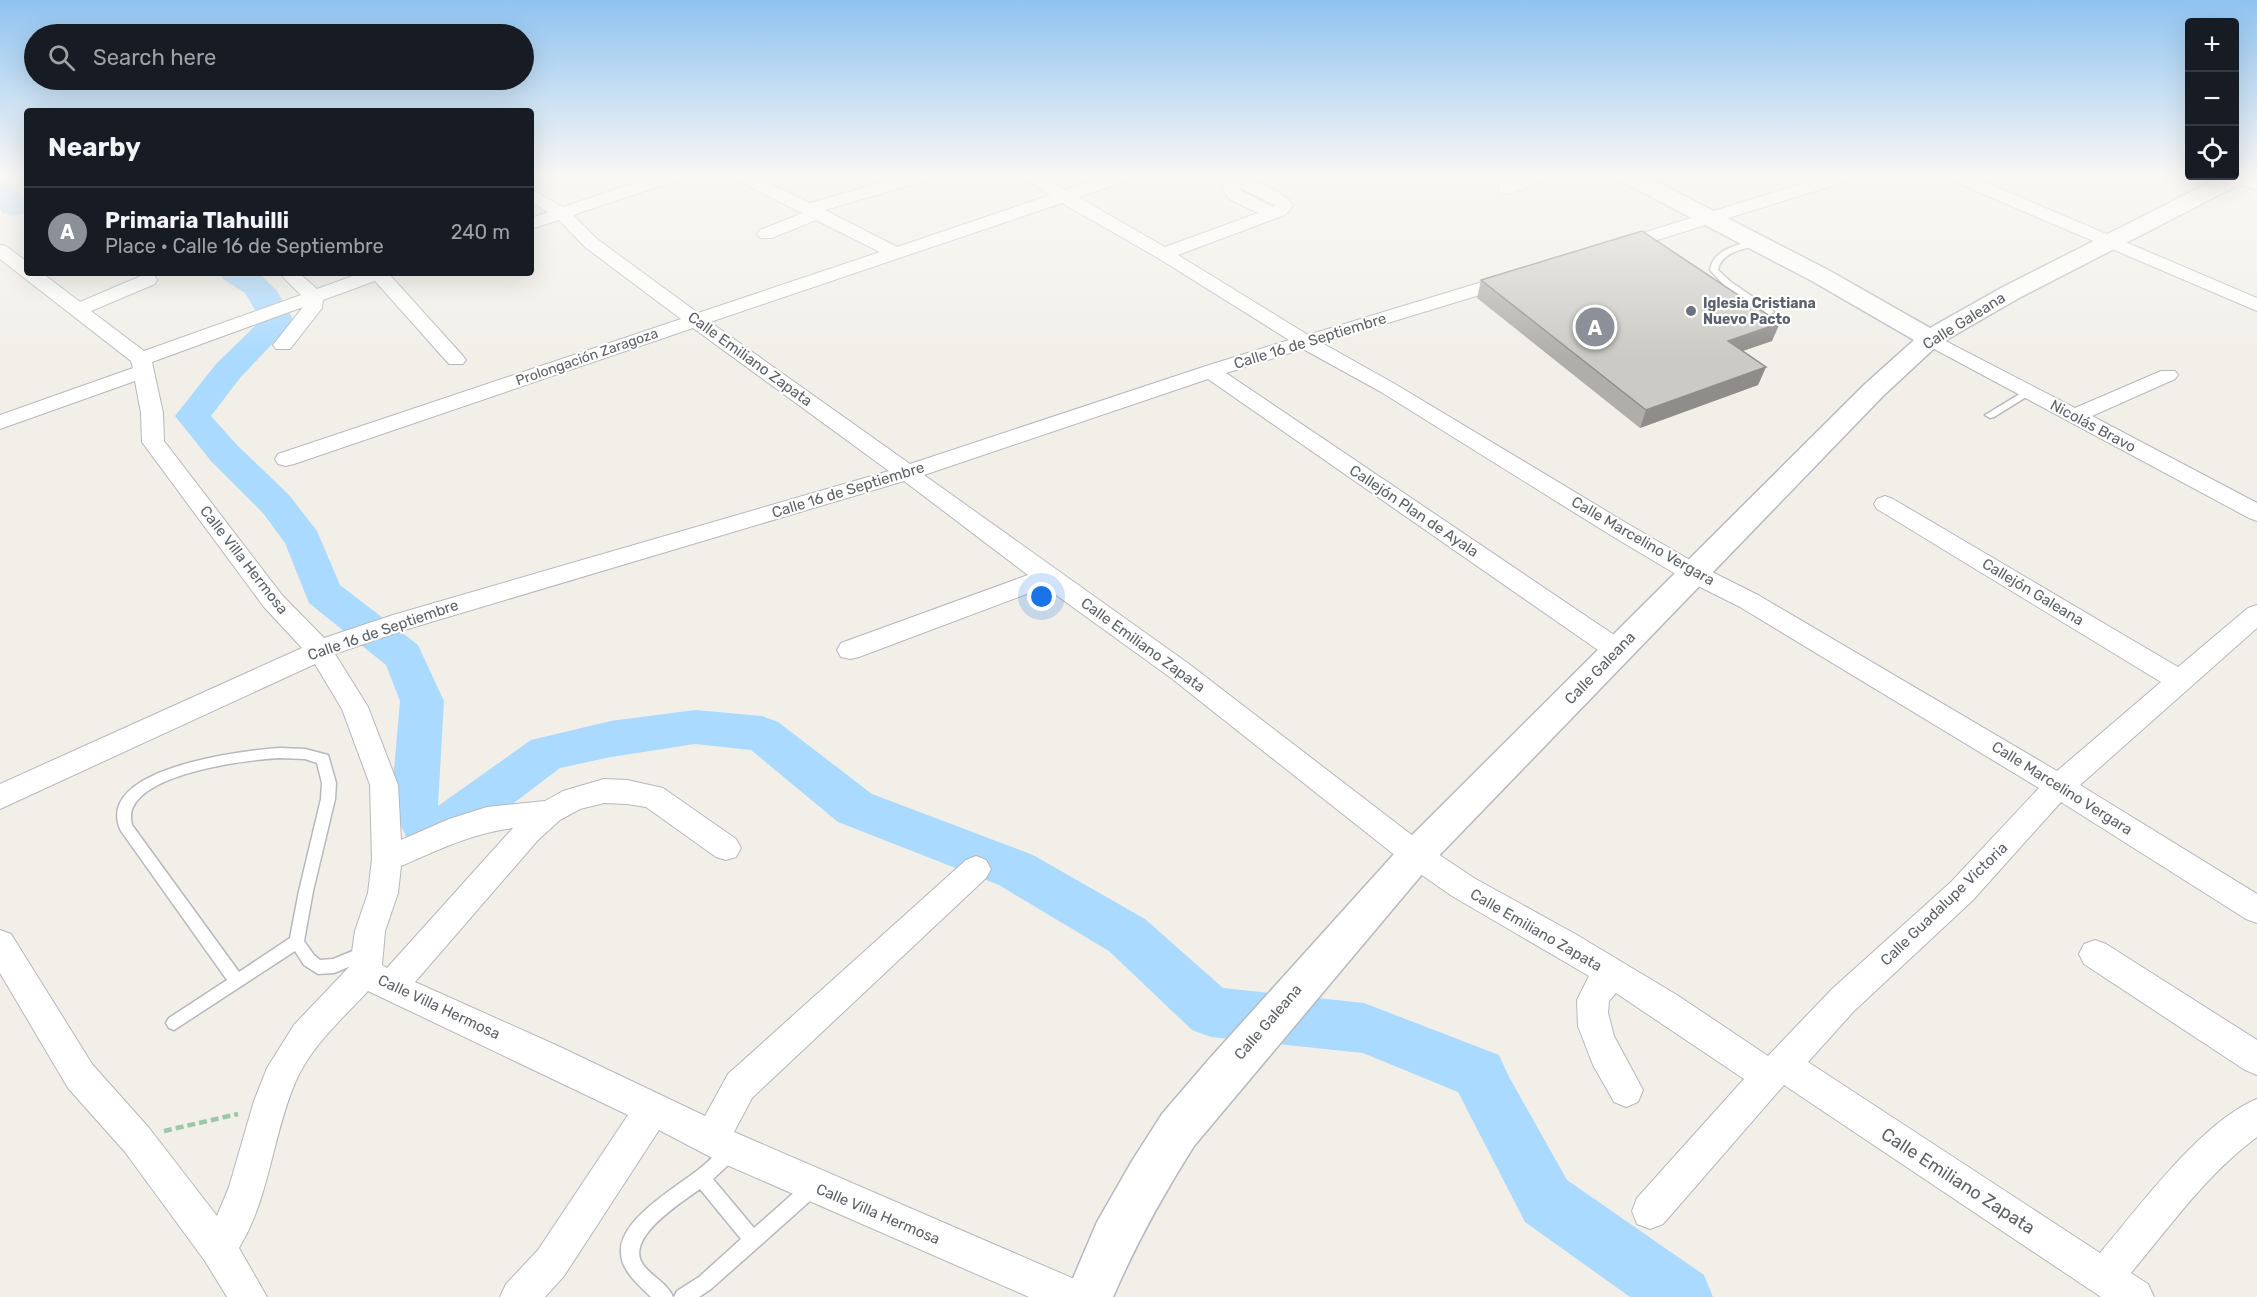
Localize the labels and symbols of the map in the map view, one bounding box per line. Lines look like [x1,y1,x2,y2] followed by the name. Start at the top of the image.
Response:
[1919,289,2009,353] street label: Calle Galeana
[1703,295,1816,328] place label: Iglesia Cristiana Nuevo Pacto
[1576,304,1614,350] pin: A
[1684,304,1698,318] marker: Iglesia Cristiana Nuevo Pacto
[684,308,816,410] street label: Calle Emiliano Zapata
[1232,309,1388,373] street label: Calle 16 de Septiembre
[514,325,660,389] street label: Prolongación Zaragoza
[2047,396,2139,456] street label: Nicolás Bravo
[770,458,926,522] street label: Calle 16 de Septiembre
[1346,461,1482,561] street label: Callejón Plan de Ayala
[1568,493,1718,589] street label: Calle Marcelino Vergara
[196,502,292,618] street label: Calle Villa Hermosa
[1979,555,2087,629] street label: Callejón Galeana
[1027,582,1056,611] your location
[1077,594,1209,696] street label: Calle Emiliano Zapata
[305,596,461,664] street label: Calle 16 de Septiembre
[1561,628,1639,708] street label: Calle Galeana
[1988,737,2136,839] street label: Calle Marcelino Vergara
[1877,839,2011,969] street label: Calle Guadalupe Victoria
[1467,885,1605,975] street label: Calle Emiliano Zapata
[375,971,503,1043] street label: Calle Villa Hermosa
[1230,981,1306,1063] street label: Calle Galeana
[1877,1123,2039,1239] street label: Calle Emiliano Zapata
[813,1180,943,1248] street label: Calle Villa Hermosa

